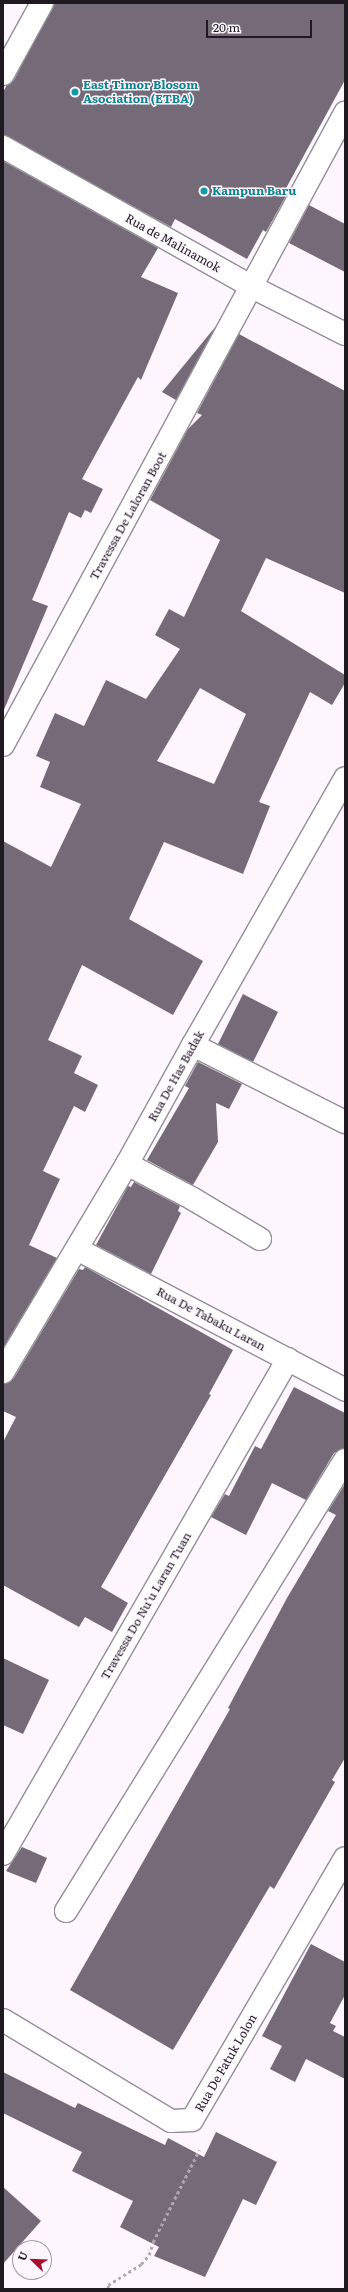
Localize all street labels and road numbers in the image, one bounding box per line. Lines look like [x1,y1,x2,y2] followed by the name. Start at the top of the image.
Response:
[123,211,223,275] street label: Rua de Malinamok
[87,449,169,583] street label: Travessa De Laloran Boot
[145,1028,207,1124] street label: Rua De Has Badak
[154,1284,268,1354] street label: Rua De Tabaku Laran
[98,1530,194,1682] street label: Travessa Do Nu’u Laran Tuan
[192,2011,260,2115] street label: Rua De Fatuk Lolon

